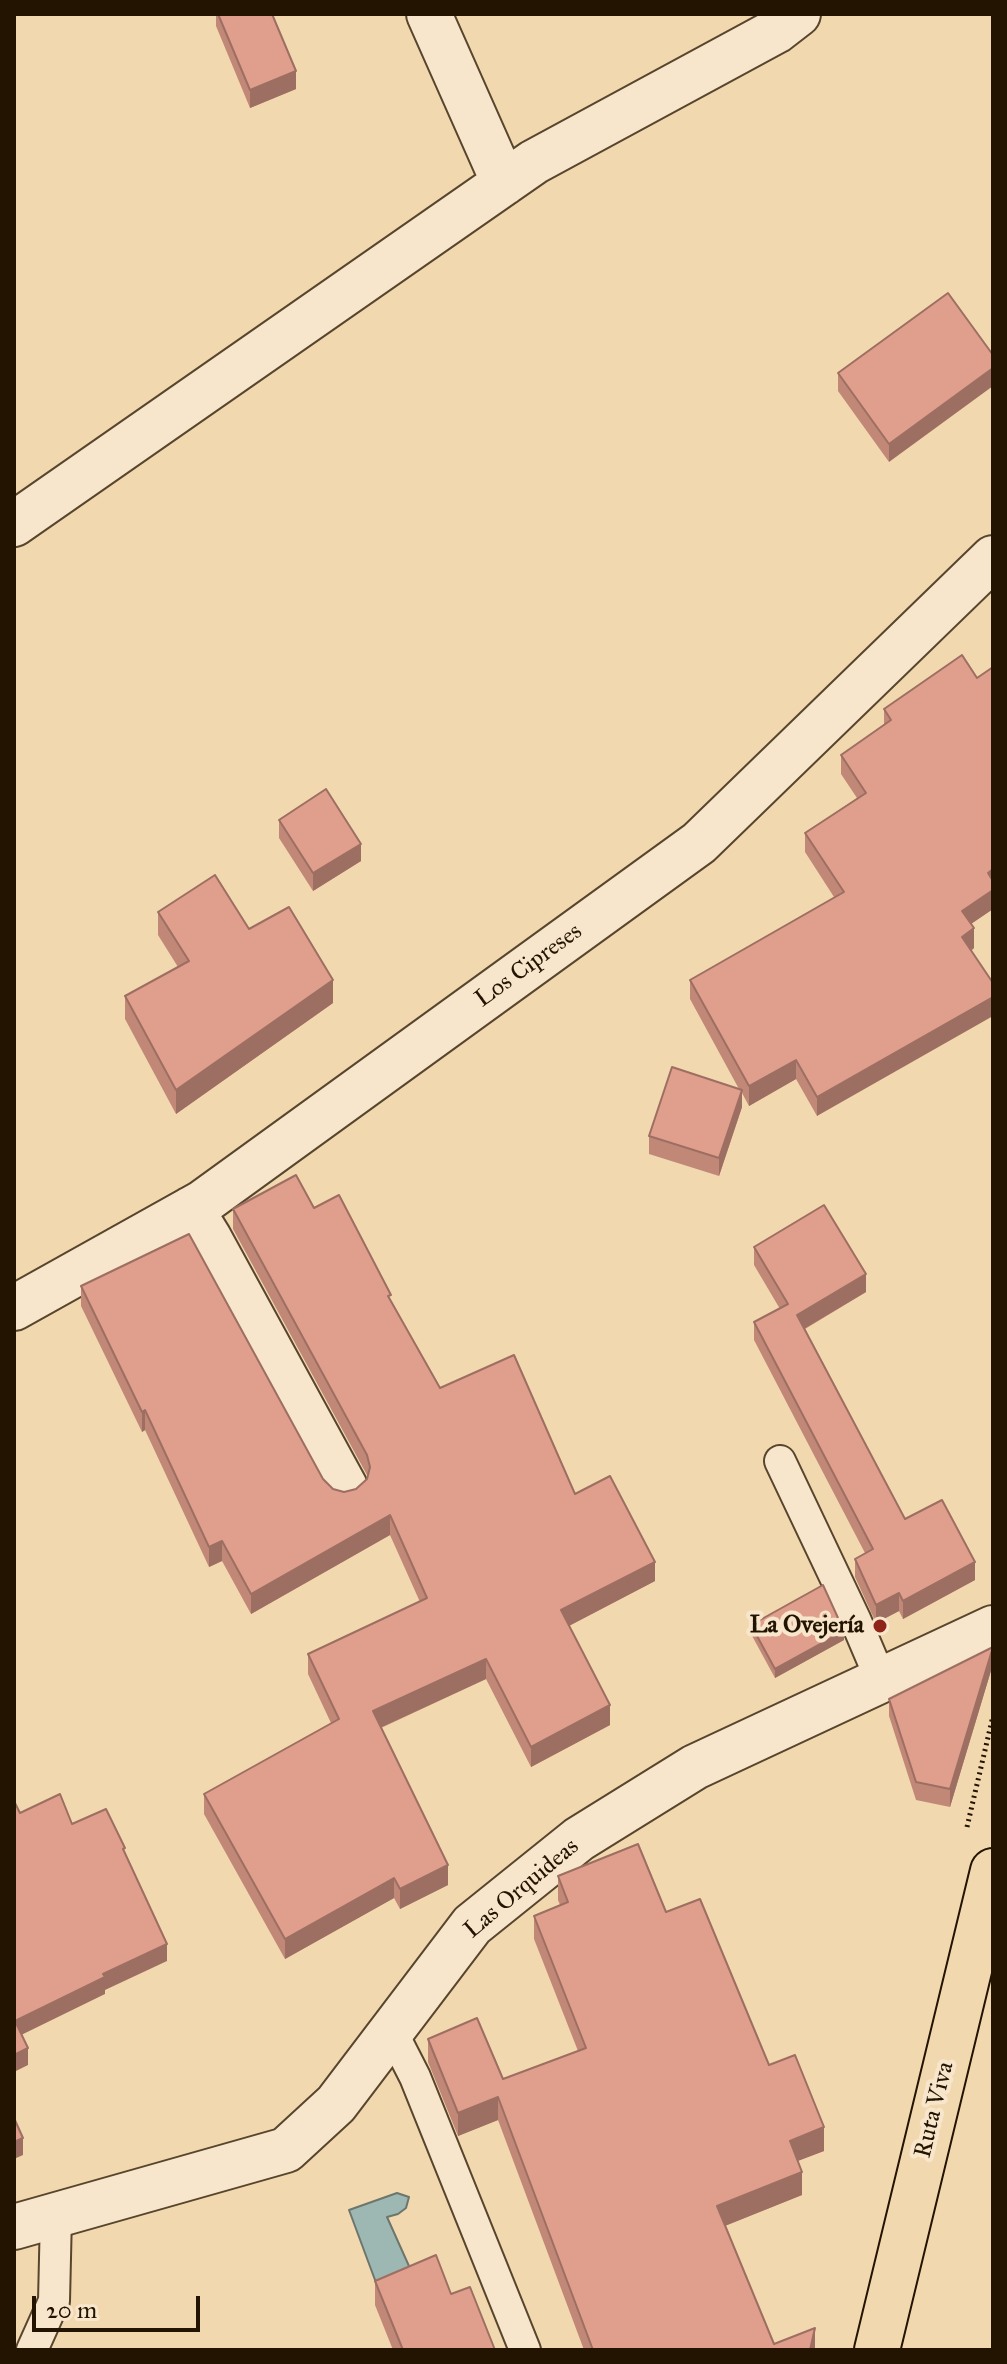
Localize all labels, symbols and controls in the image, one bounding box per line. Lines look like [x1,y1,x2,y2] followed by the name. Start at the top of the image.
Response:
[470,918,588,1014] street label: Los Cipreses
[750,1612,864,1640] place label: La Ovejería
[871,1617,889,1635] marker: La Ovejería
[459,1833,585,1945] street label: Las Orquideas
[909,2059,961,2161] street label: Ruta Viva
[36,2280,204,2330] scale bar
[46,2295,97,2325] text: 20 m

